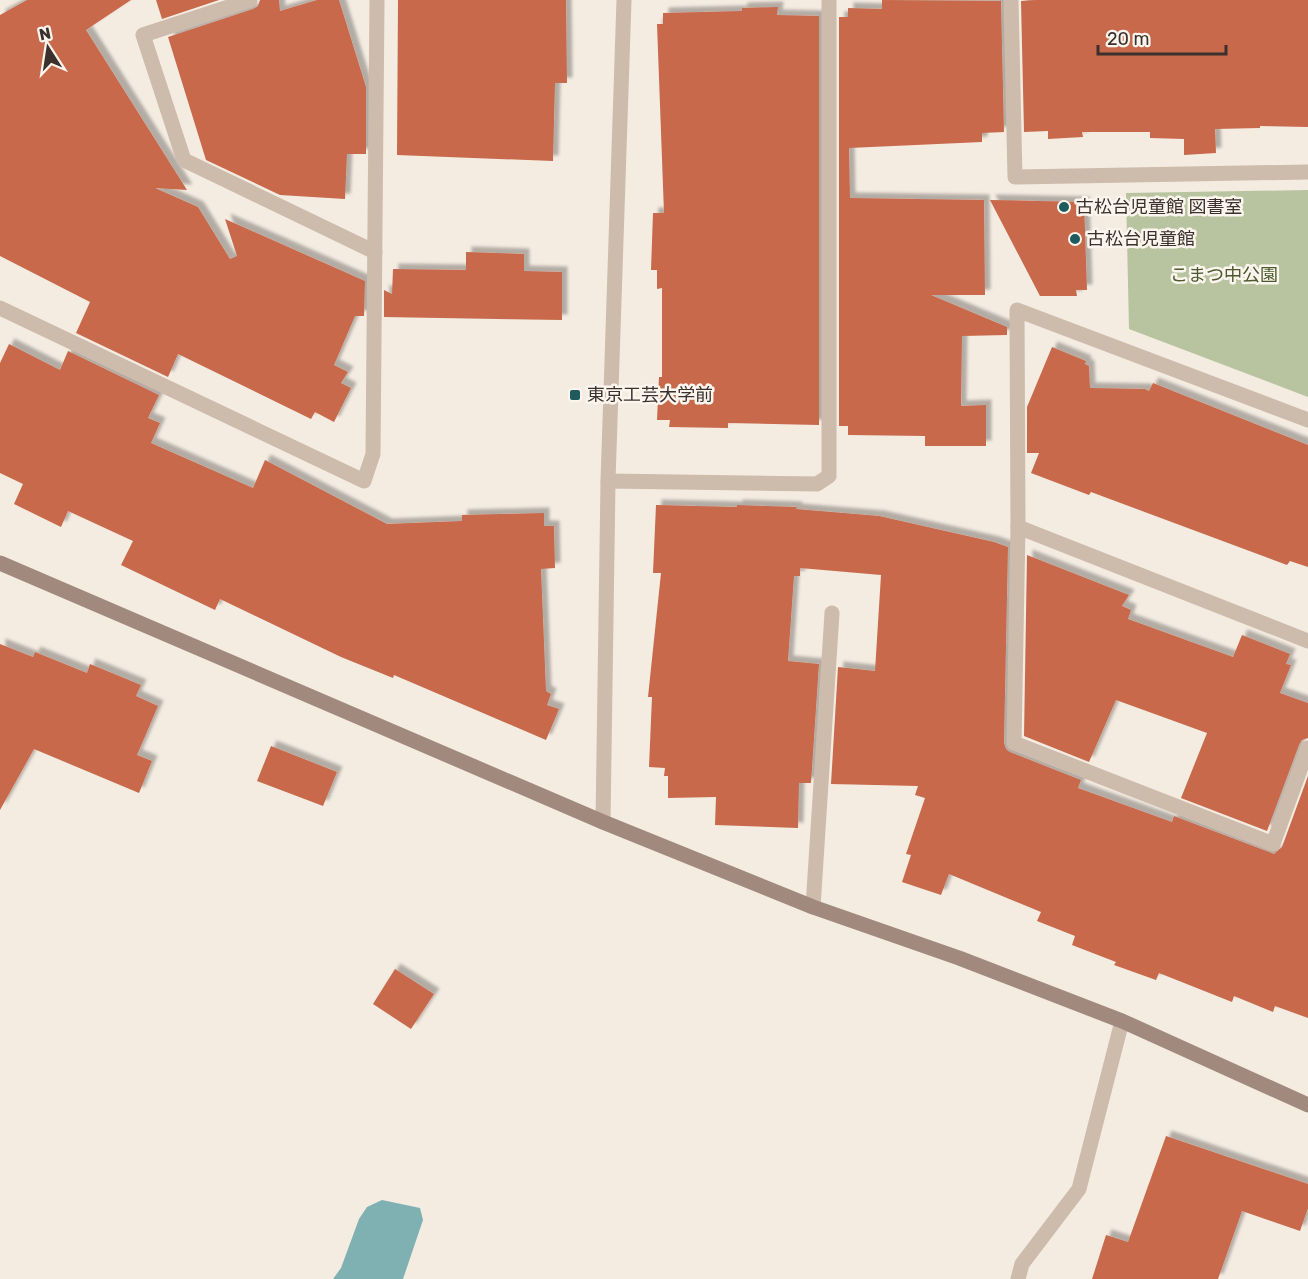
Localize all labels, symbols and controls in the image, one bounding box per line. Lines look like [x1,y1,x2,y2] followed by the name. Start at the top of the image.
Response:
[18,18,78,78] north arrow
[1098,18,1226,56] scale bar
[37,23,53,44] text: N
[1107,28,1149,50] text: 20 m
[1076,196,1242,218] place label: 古松台児童館 図書室
[1057,200,1071,214] marker: 古松台児童館 図書室
[1087,228,1195,250] place label: 古松台児童館
[1068,232,1082,246] marker: 古松台児童館
[1170,264,1278,286] park label: こまつ中公園
[587,384,713,406] place label: 東京工芸大学前
[568,388,582,402] marker: 東京工芸大学前

